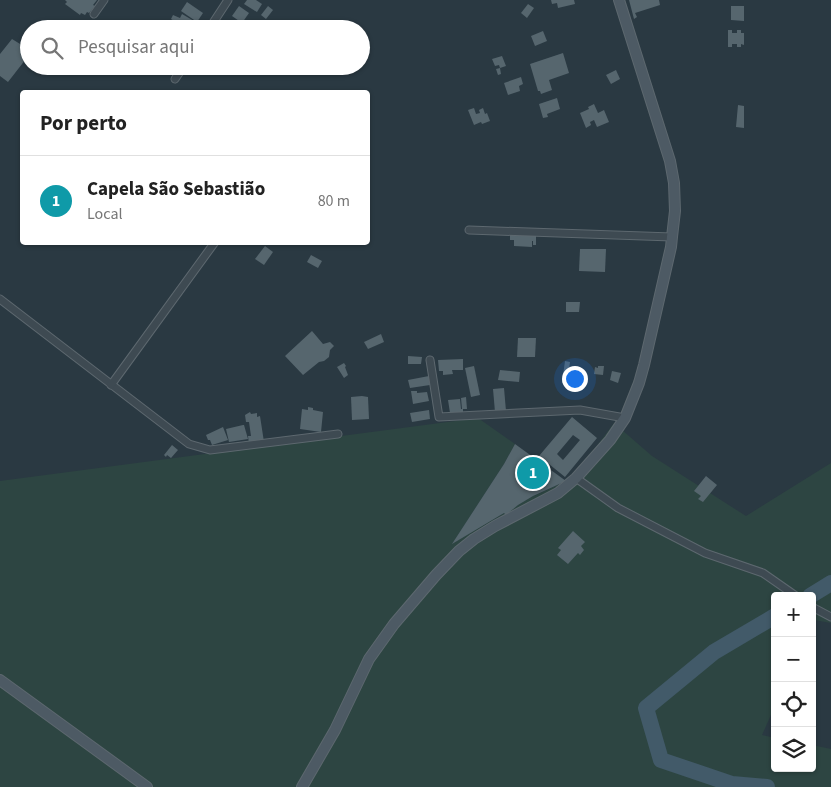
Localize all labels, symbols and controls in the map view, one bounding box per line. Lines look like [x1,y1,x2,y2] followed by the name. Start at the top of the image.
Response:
[20,20,370,75] search box
[38,34,66,62] icon: search
[78,34,194,61] text: Pesquisar aqui
[40,108,127,138] text: Por perto
[87,176,265,203] text: Capela São Sebastião
[52,190,60,212] text: 1
[318,190,350,212] text: 80 m
[87,203,123,225] text: Local
[562,366,588,392] your location
[517,454,549,492] pin: 1
[771,592,816,772] map controls
[771,592,816,637] button: +
[771,637,816,682] button: −
[771,682,816,727] button: locate
[771,727,816,772] button: layers

